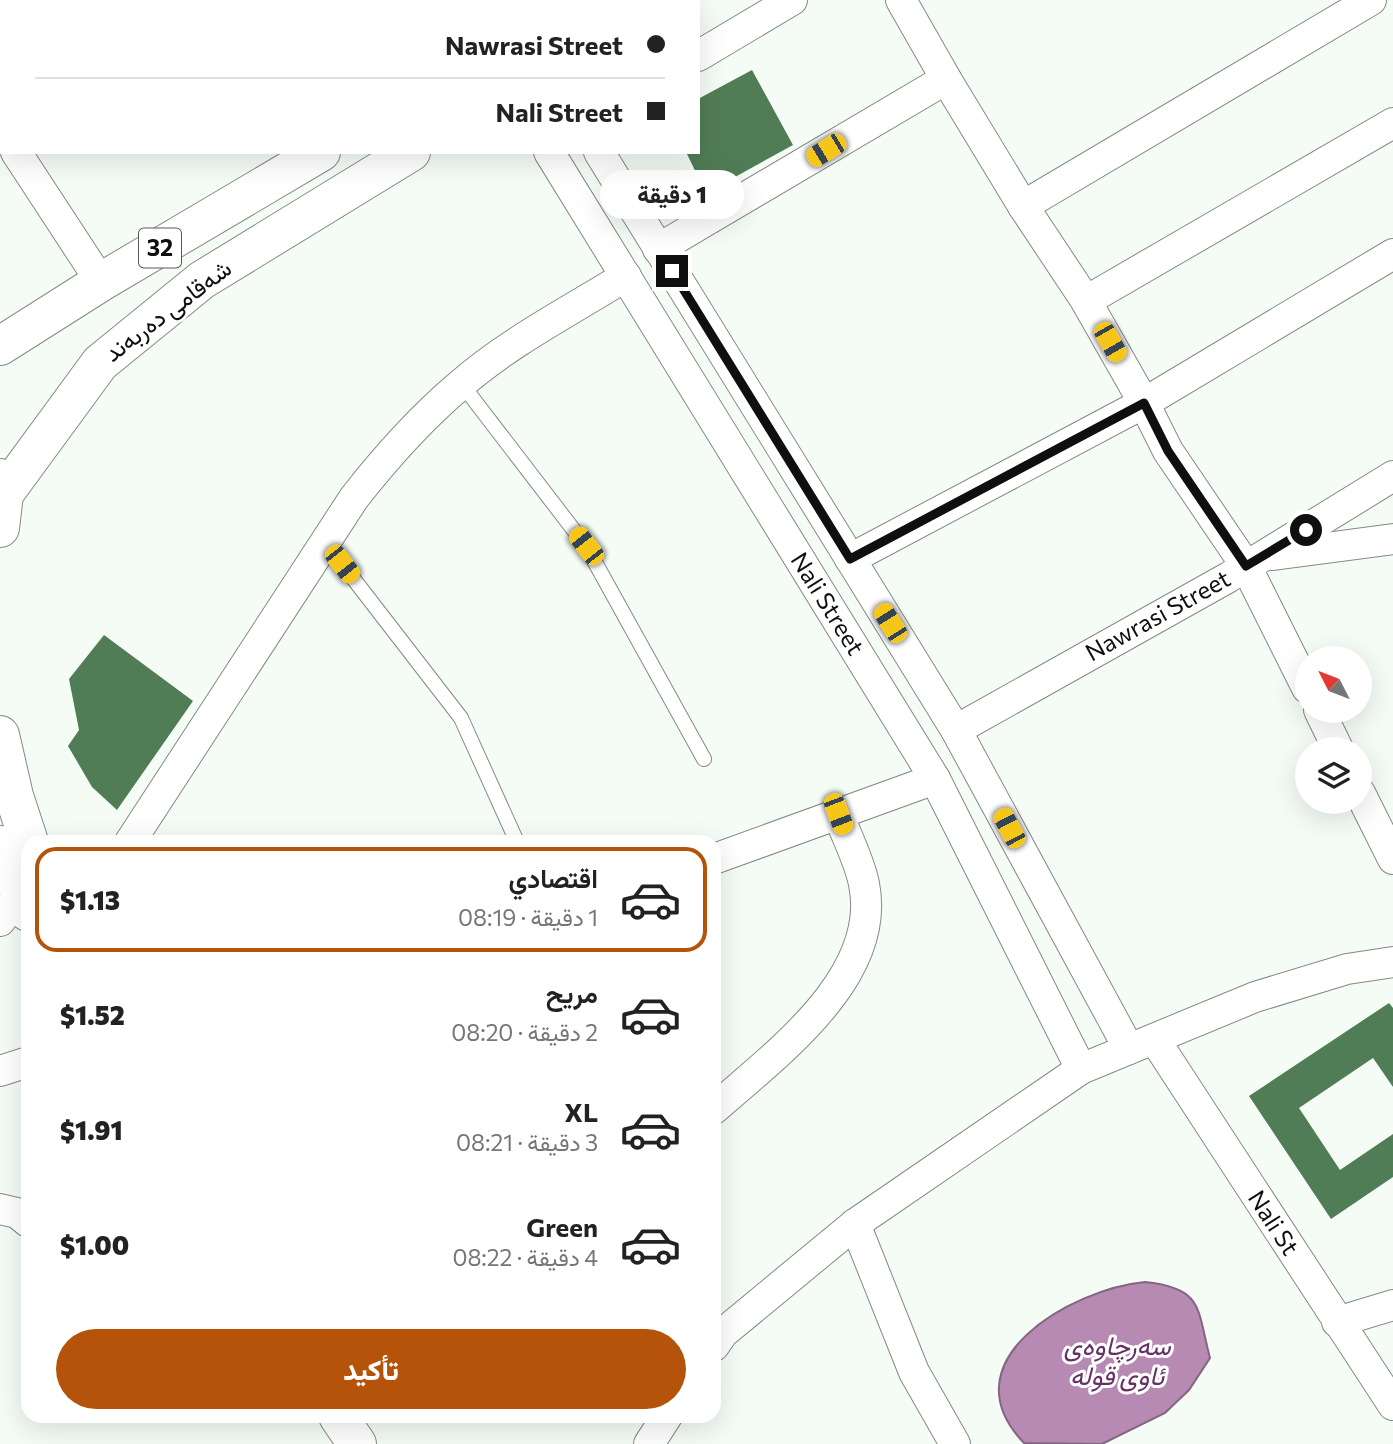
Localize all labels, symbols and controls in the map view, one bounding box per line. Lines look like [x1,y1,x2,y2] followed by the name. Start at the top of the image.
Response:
[445,29,623,60] text: Nawrasi Street
[496,96,623,127] text: Nali Street
[803,130,850,170] car
[600,170,744,218] callout: 1 دقيقة
[637,180,707,208] text: 1 دقيقة
[139,229,181,268] road number: 32
[98,253,238,369] street label: شەقامی دەربەند
[656,255,688,287] route end
[1091,319,1130,365] car
[1290,514,1322,546] route start
[565,523,608,569] car
[321,541,364,587] car
[785,547,871,660] street label: Nali Street
[1080,563,1235,666] street label: Nawrasi Street
[870,600,911,646] car
[1295,646,1372,723] north arrow
[1295,646,1372,814] map controls
[1295,737,1372,814] button: layers
[821,791,856,837] car
[990,805,1029,851] car
[509,862,598,893] text: اقتصادي
[619,868,682,931] icon: car
[60,884,120,915] text: $1.13
[458,903,598,931] text: 1 دقيقة · 08:19
[546,977,598,1008] text: مريح
[619,983,682,1046] icon: car
[60,999,125,1030] text: $1.52
[451,1018,598,1046] text: 2 دقيقة · 08:20
[564,1096,598,1127] text: XL
[619,1098,682,1161] icon: car
[60,1114,123,1145] text: $1.91
[456,1128,598,1156] text: 3 دقيقة · 08:21
[1243,1184,1306,1260] street label: Nali St
[526,1211,598,1242] text: Green
[619,1213,682,1276] icon: car
[60,1229,129,1260] text: $1.00
[452,1243,598,1271] text: 4 دقيقة · 08:22
[56,1329,686,1409] button: تأكيد
[1063,1329,1172,1392] water label: سەرچاوەی ئاوی قولە

